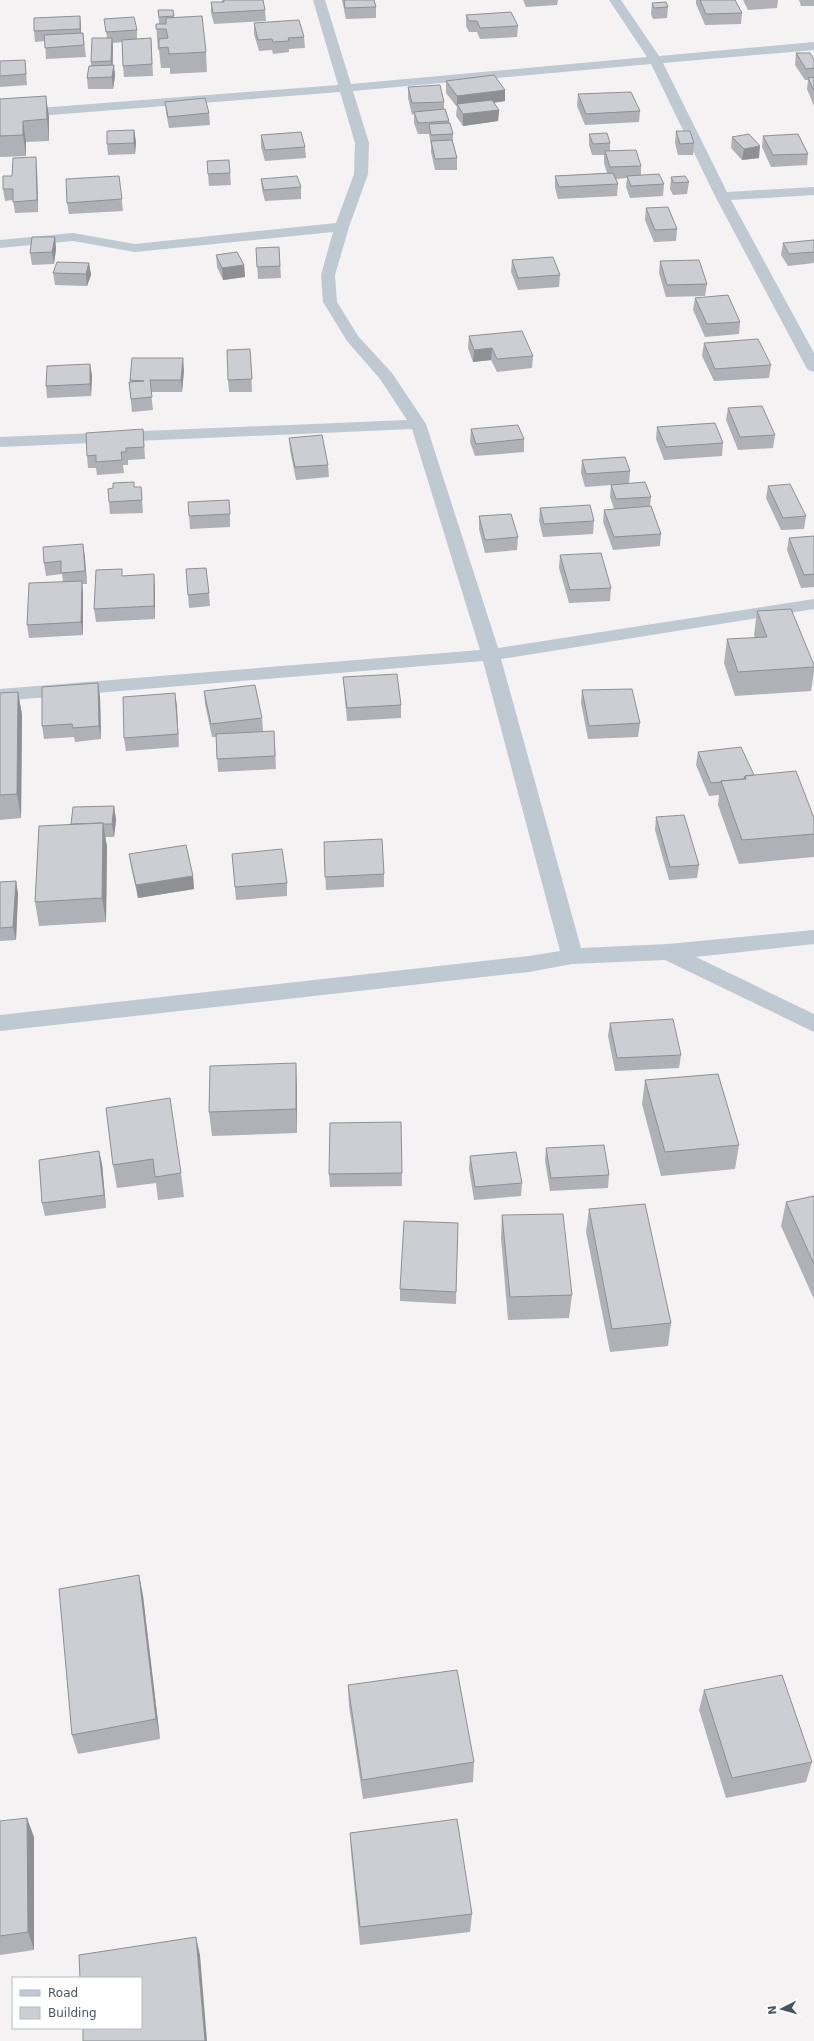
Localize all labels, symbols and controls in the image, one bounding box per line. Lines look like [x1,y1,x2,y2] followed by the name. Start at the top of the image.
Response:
[12,1977,142,2029] legend
[48,1986,78,2000] text: Road
[762,1989,802,2029] north arrow
[766,2005,779,2015] text: N
[48,2006,97,2020] text: Building

